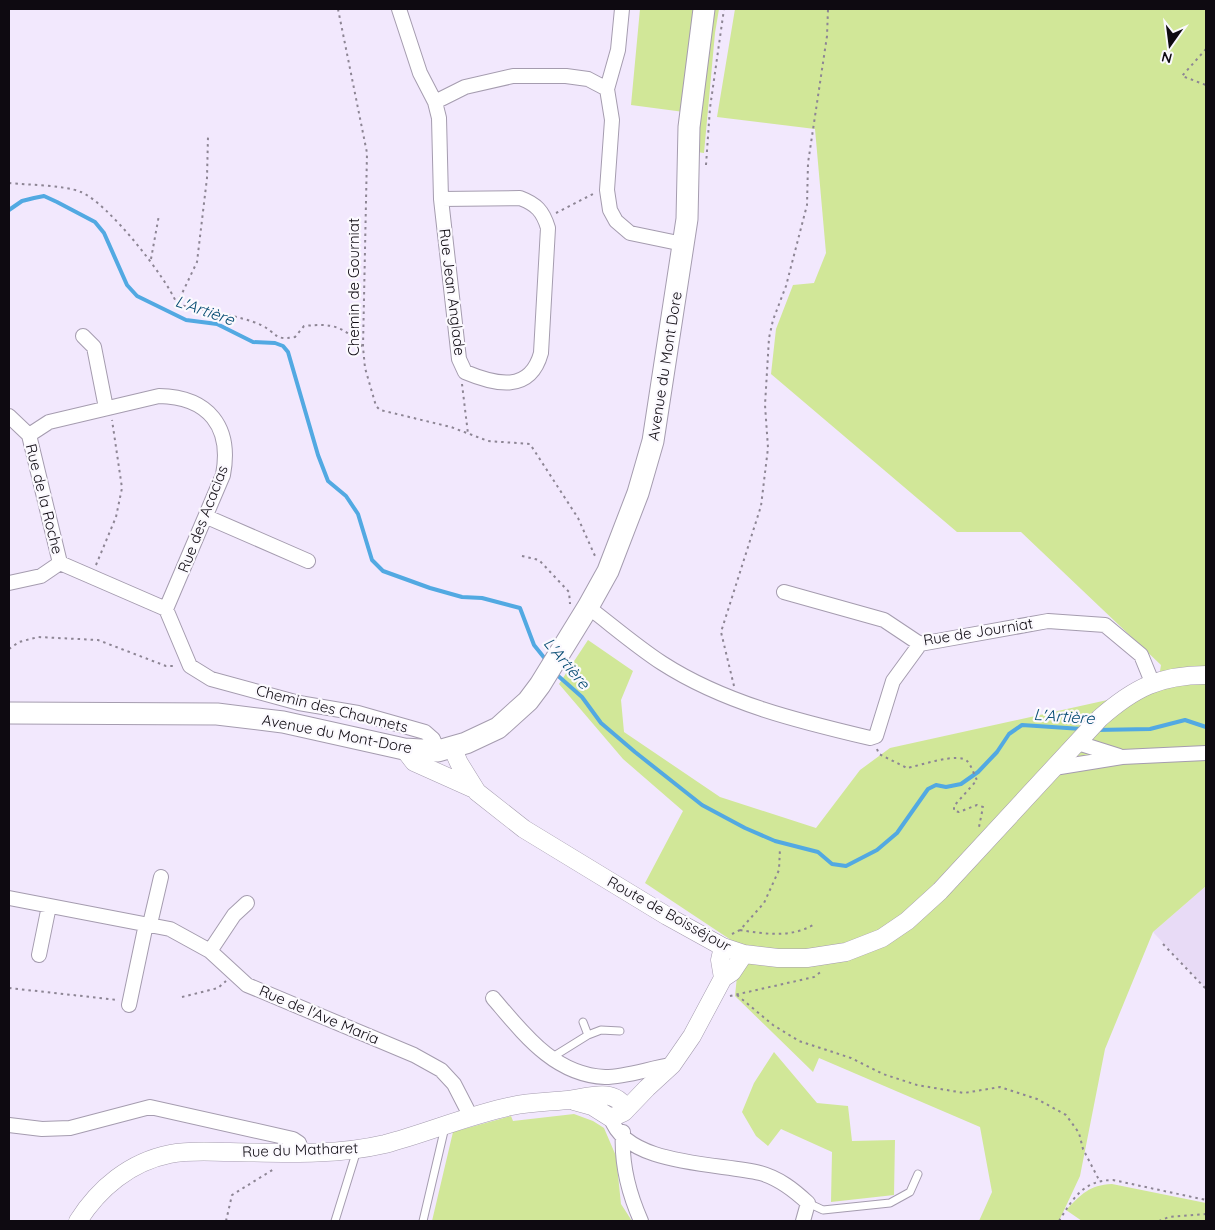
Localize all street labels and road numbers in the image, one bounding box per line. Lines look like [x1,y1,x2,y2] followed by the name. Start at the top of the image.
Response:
[344,218,363,356] street label: Chemin de Gourniat
[435,227,470,357] street label: Rue Jean Anglade
[643,290,686,442] street label: Avenue du Mont Dore
[22,442,67,556] street label: Rue de la Roche
[173,462,232,575] street label: Rue des Acacias
[922,613,1034,650] street label: Rue de Journiat
[254,680,410,737] street label: Chemin des Chaumets
[261,710,414,757] street label: Avenue du Mont-Dore
[604,872,735,956] street label: Route de Boisséjour
[256,981,382,1048] street label: Rue de l'Ave Maria
[242,1138,358,1161] street label: Rue du Matharet

